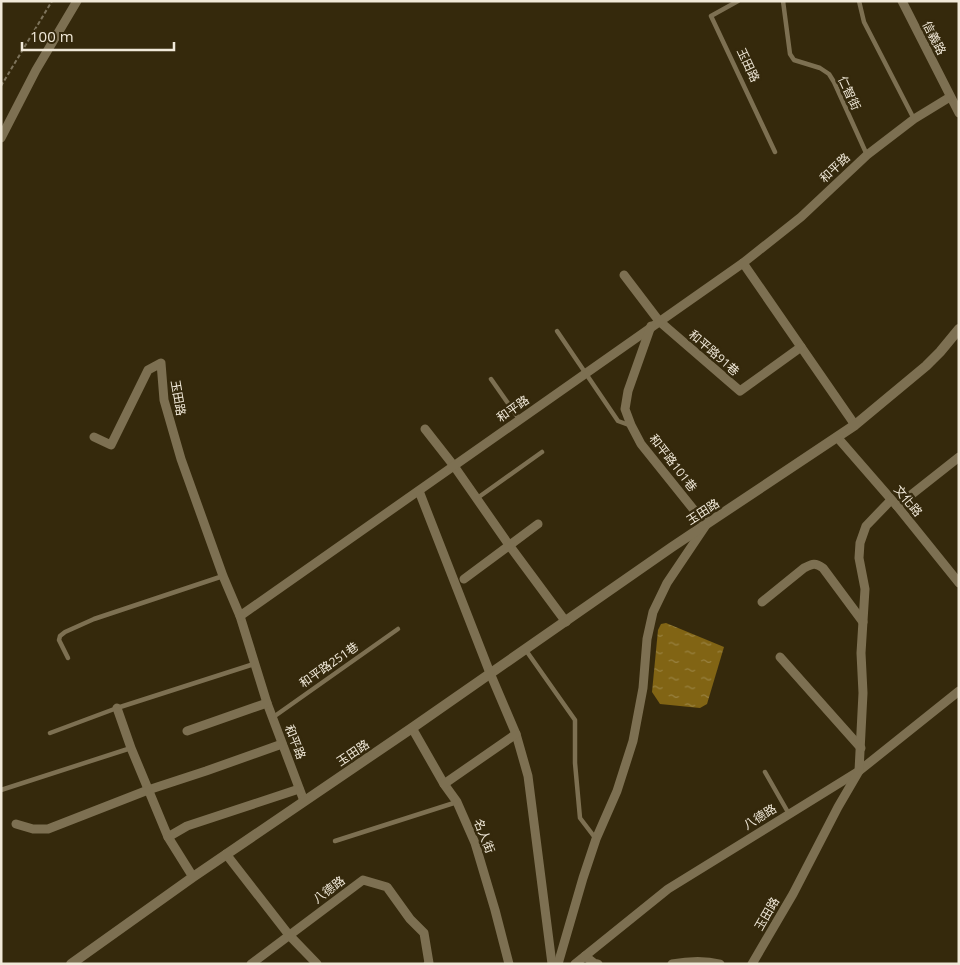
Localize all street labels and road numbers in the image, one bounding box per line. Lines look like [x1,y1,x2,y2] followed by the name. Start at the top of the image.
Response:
[919,18,950,58] street label: 信義路
[733,45,764,85] street label: 玉田路
[834,73,865,113] street label: 仁智街
[816,149,854,186] street label: 和平路
[685,326,743,379] street label: 和平路91巷
[167,379,190,417] street label: 玉田路
[493,391,532,426] street label: 和平路
[646,430,701,495] street label: 和平路101巷
[890,481,926,520] street label: 文化路
[683,495,722,529] street label: 玉田路
[296,638,362,691] street label: 和平路251巷
[281,722,310,762] street label: 和平路
[333,735,372,770] street label: 玉田路
[740,800,780,833] street label: 八德路
[470,816,499,856] street label: 名人街
[309,872,348,907] street label: 八德路
[750,894,783,934] street label: 玉田路

